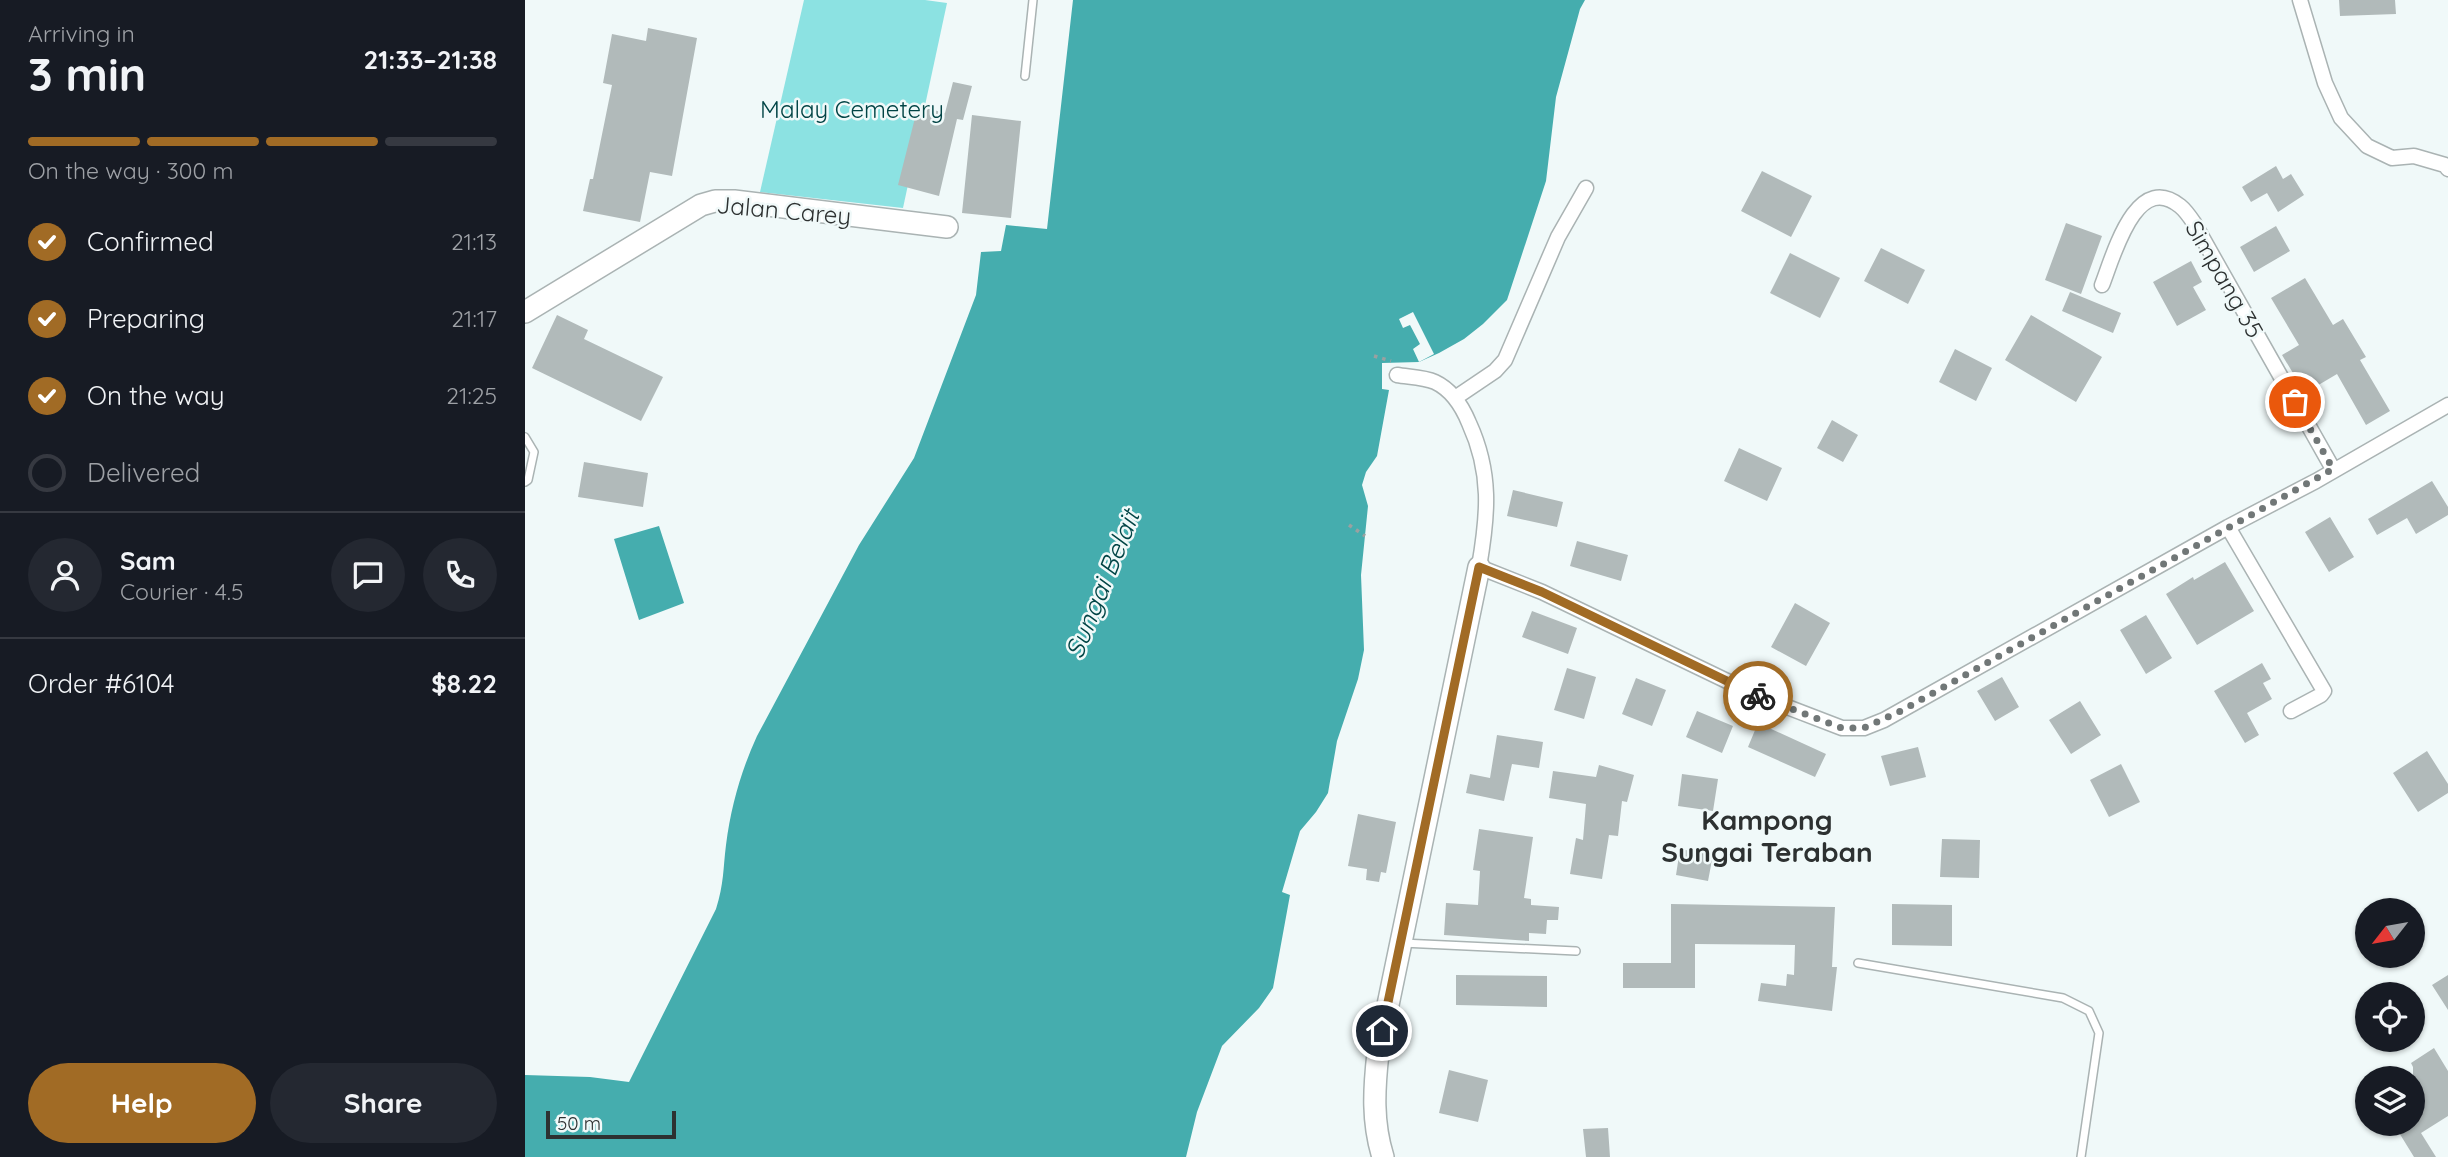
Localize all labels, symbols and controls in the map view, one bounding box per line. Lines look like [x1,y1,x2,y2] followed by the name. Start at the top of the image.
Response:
[28,19,135,48] text: Arriving in
[363,43,497,76] text: 21:33–21:38
[28,45,146,103] text: 3 min
[760,94,944,124] park label: Malay Cemetery
[28,156,233,185] text: On the way · 300 m
[716,189,852,231] street label: Jalan Carey
[2179,215,2271,343] street label: Simpang 35
[28,223,66,261] icon: check
[87,225,214,258] text: Confirmed
[451,227,497,256] text: 21:13
[28,300,66,338] icon: check
[87,302,205,335] text: Preparing
[451,304,497,333] text: 21:17
[2265,372,2325,432] pin
[28,377,66,415] icon: check
[87,379,225,412] text: On the way
[446,381,497,410] text: 21:25
[2276,383,2314,421] icon: bag
[87,456,200,489] text: Delivered
[1057,502,1148,663] water label: Sungai Belait
[28,538,102,612] button: person
[331,538,405,612] button: chat
[423,538,497,612] button: phone
[120,544,176,577] text: Sam
[120,577,244,606] text: Courier · 4.5
[1723,661,1793,731] courier
[28,667,175,700] text: Order #6104
[431,667,497,700] text: $8.22
[1739,677,1777,715] icon: bike
[1661,802,1873,869] district label: Kampong Sungai Teraban
[2355,898,2425,968] north arrow
[2355,898,2425,1136] map controls
[2355,982,2425,1052] button: locate
[1352,1001,1412,1061] pin
[1363,1012,1401,1050] icon: home
[28,1063,256,1143] button: Help
[270,1063,497,1143] button: Share
[2355,1066,2425,1136] button: layers
[546,1108,675,1140] scale bar
[557,1111,601,1135] text: 50 m

